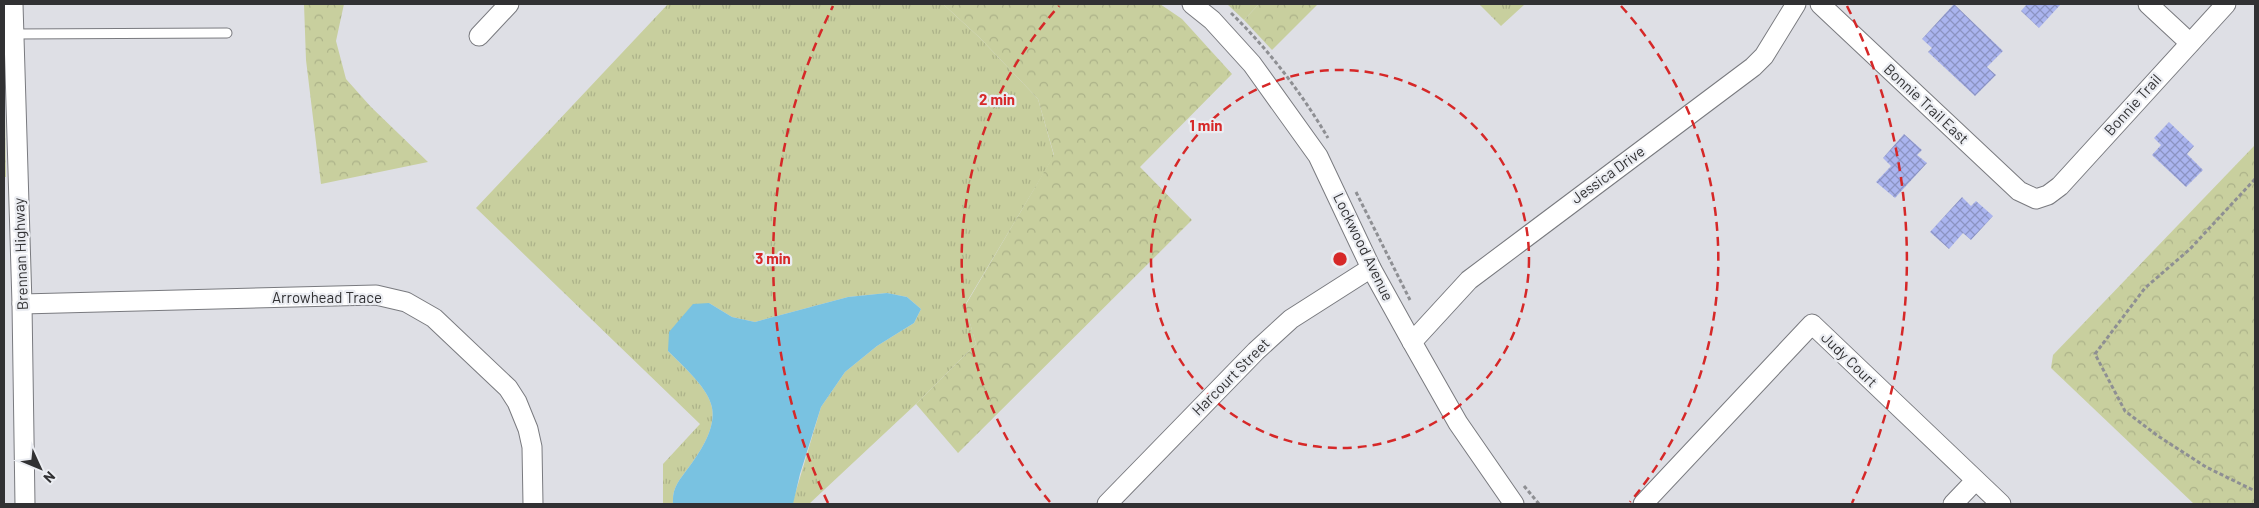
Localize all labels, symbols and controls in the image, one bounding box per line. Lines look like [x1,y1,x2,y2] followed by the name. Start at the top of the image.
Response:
[1881,59,1973,147] street label: Bonnie Trail East
[2100,70,2165,139] street label: Bonnie Trail
[979,90,1015,108] text: 2 min
[1190,116,1222,134] text: 1 min
[1567,142,1648,207] street label: Jessica Drive
[1330,190,1398,303] street label: Lockwood Avenue
[9,197,31,311] street label: Brennan Highway
[755,249,791,267] text: 3 min
[1331,250,1349,268] centre of rings
[272,288,382,306] street label: Arrowhead Trace
[1818,328,1882,391] street label: Judy Court
[1188,334,1273,419] street label: Harcourt Street
[15,443,65,493] north arrow
[40,468,59,487] text: N

